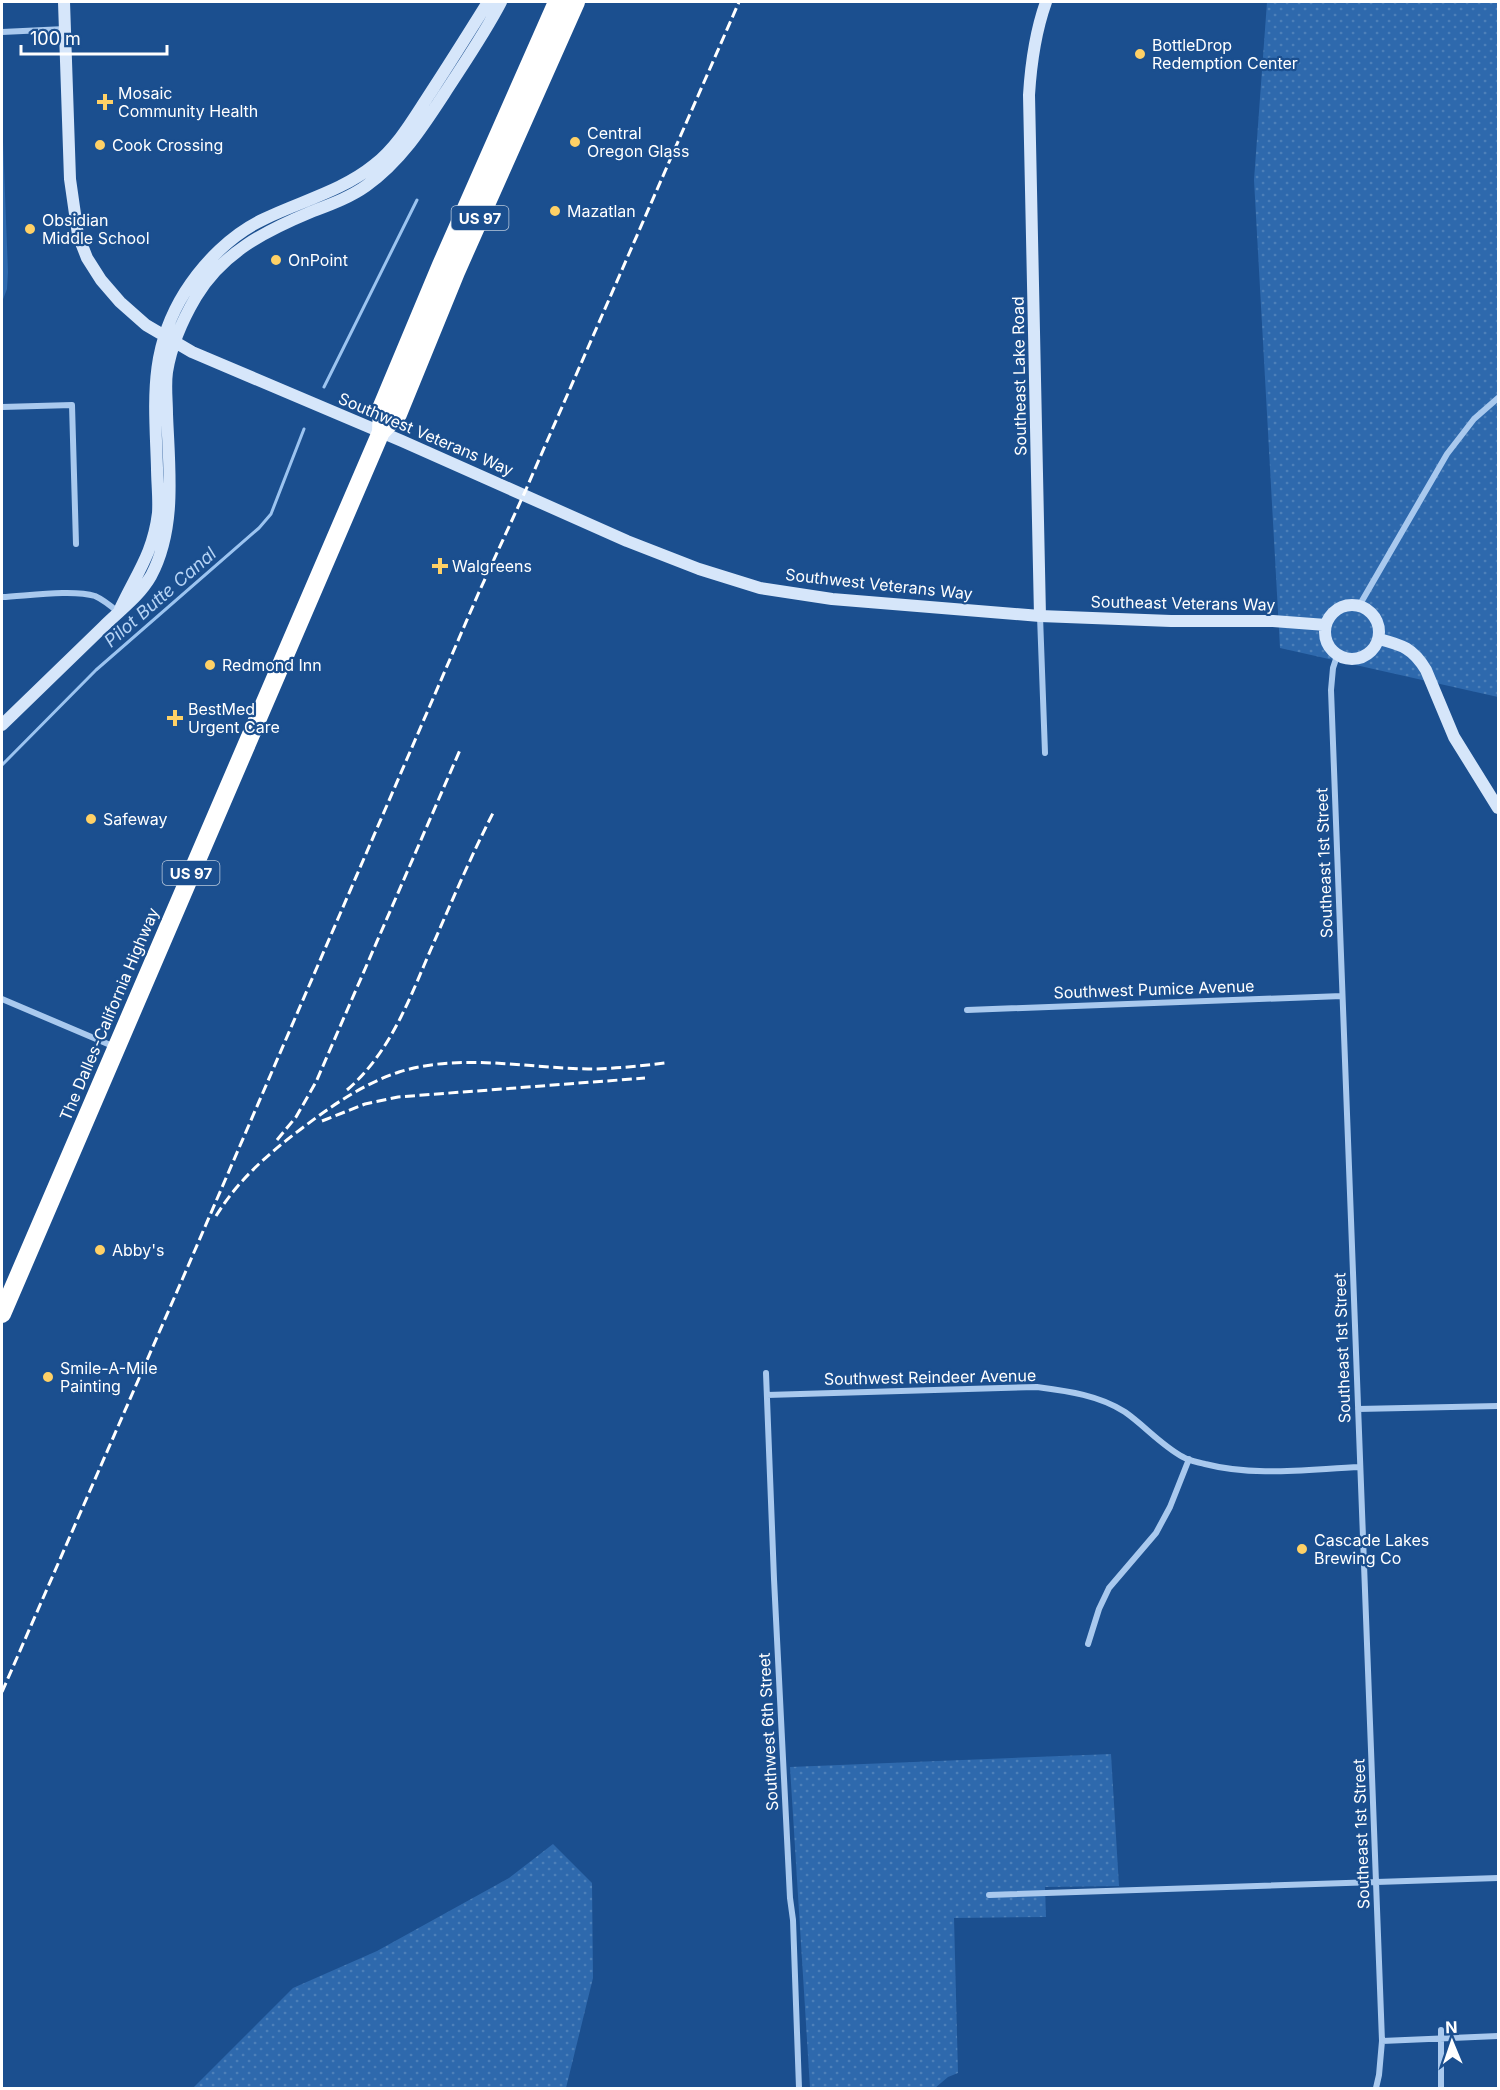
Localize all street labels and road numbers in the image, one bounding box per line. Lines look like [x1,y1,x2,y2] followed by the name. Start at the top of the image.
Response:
[452,206,508,230] road number: US 97
[1008,296,1030,456] street label: Southeast Lake Road
[335,388,517,480] street label: Southwest Veterans Way
[784,564,974,604] street label: Southwest Veterans Way
[1090,591,1276,615] street label: Southeast Veterans Way
[1311,787,1337,939] street label: Southeast 1st Street
[162,861,219,885] road number: US 97
[55,904,163,1124] street label: The Dalles-California Highway
[1053,975,1255,1003] street label: Southwest Pumice Avenue
[1329,1272,1355,1424] street label: Southeast 1st Street
[824,1365,1036,1389] street label: Southwest Reindeer Avenue
[754,1652,782,1812] street label: Southwest 6th Street
[1348,1758,1374,1910] street label: Southeast 1st Street

